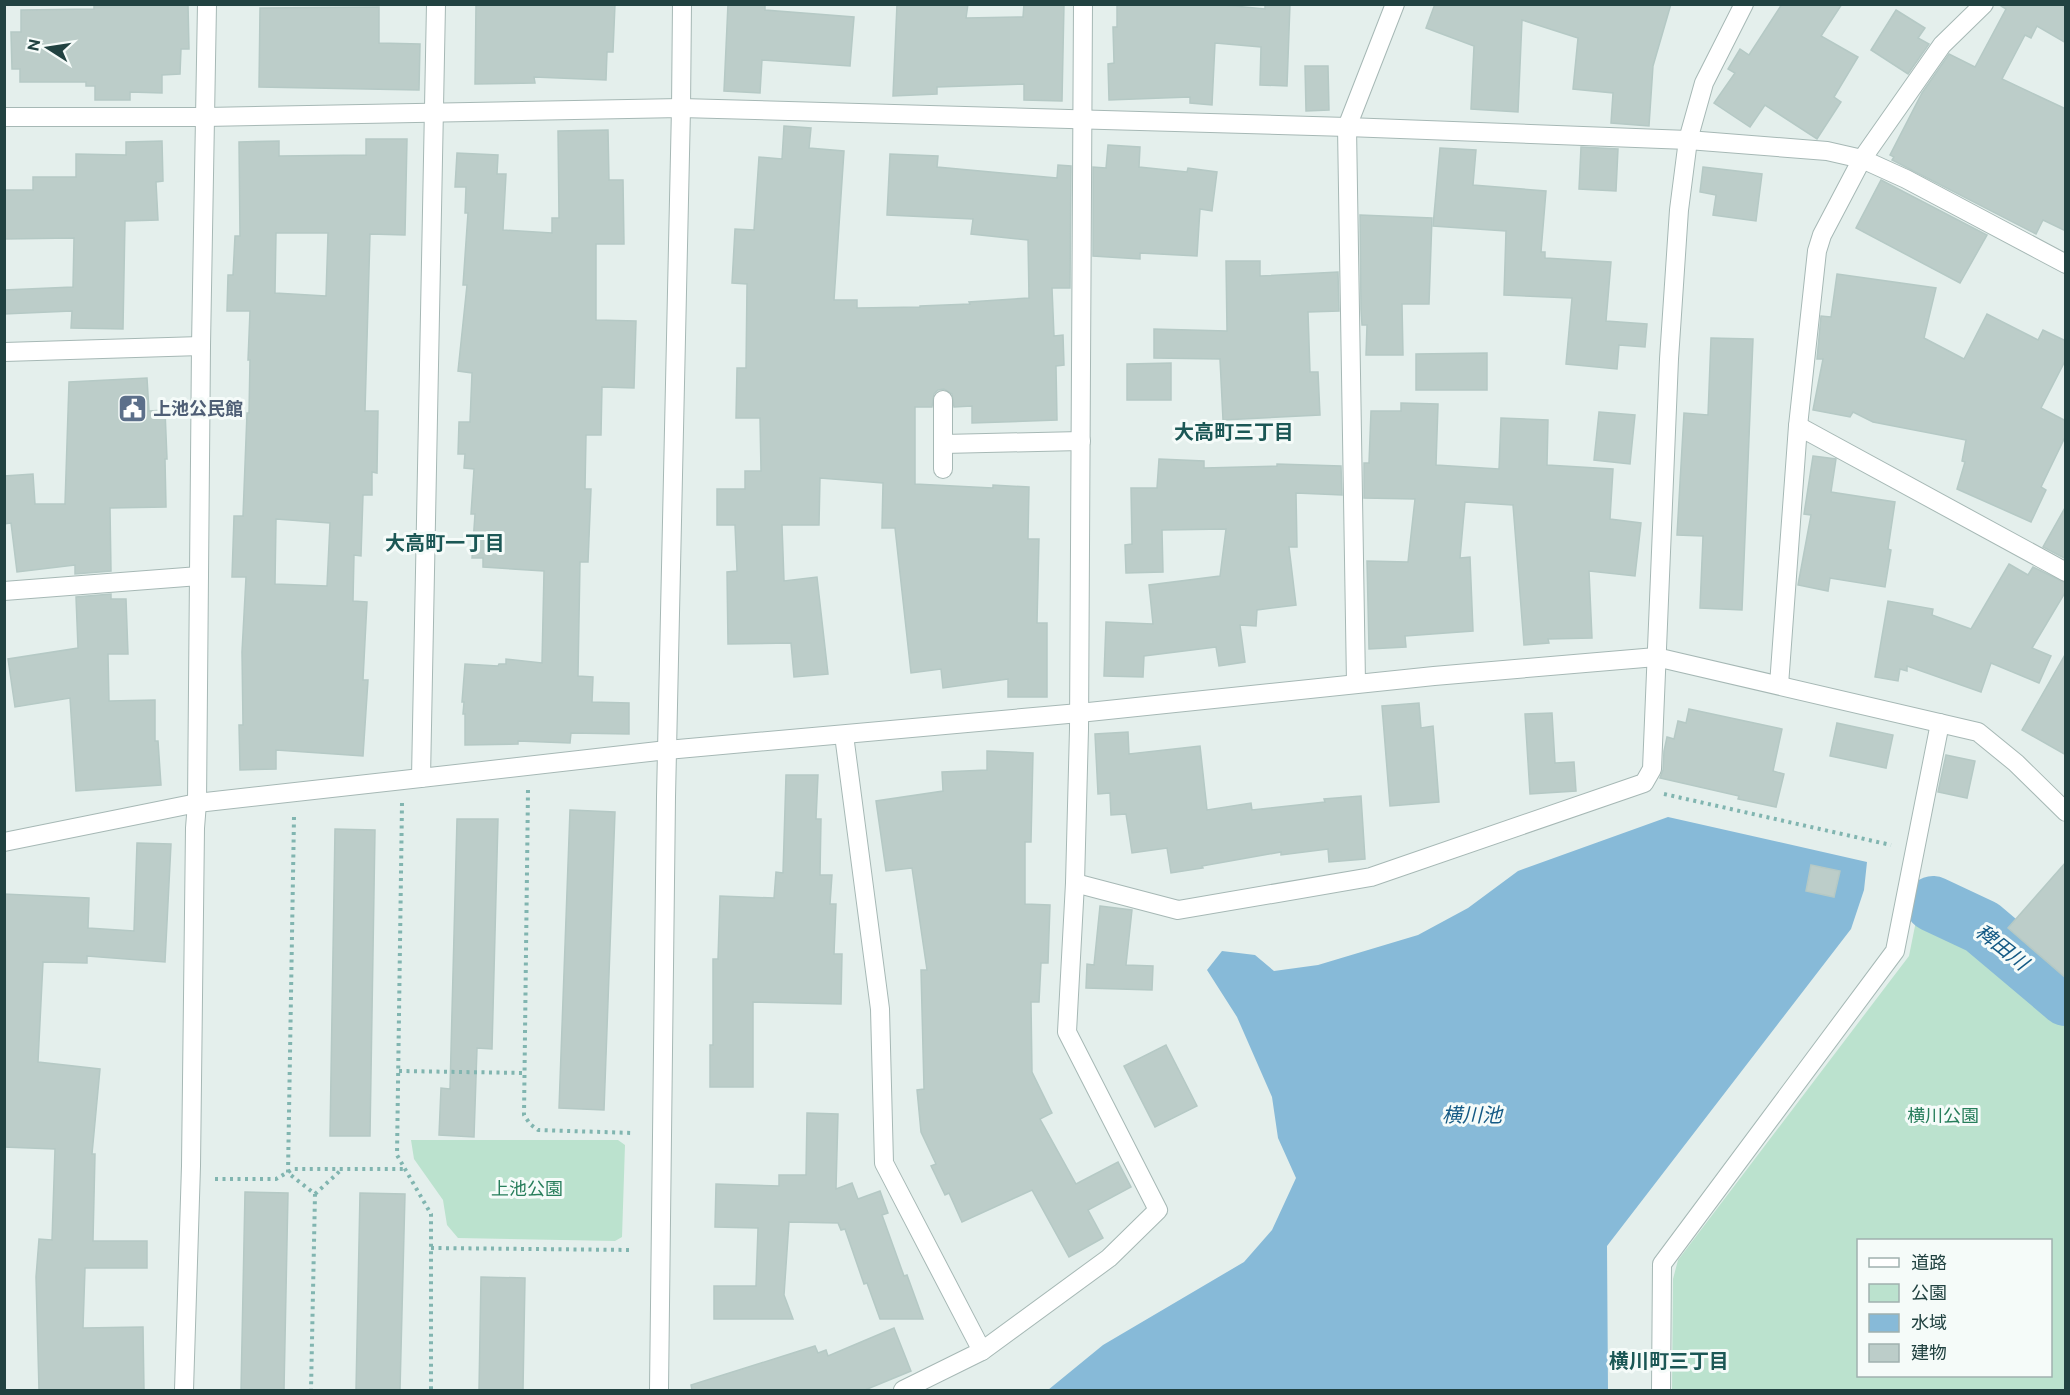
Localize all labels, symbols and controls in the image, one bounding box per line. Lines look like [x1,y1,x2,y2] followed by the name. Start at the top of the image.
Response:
[18,18,78,78] north arrow
[23,37,43,53] text: N
[116,393,148,425] public building icon: 上池公民館
[153,398,243,418] place label: 上池公民館
[1174,420,1294,443] district label: 大高町三丁目
[385,531,505,554] district label: 大高町一丁目
[1972,919,2035,975] water label: 稗田川
[1442,1103,1504,1126] water label: 横川池
[1907,1105,1979,1125] park label: 横川公園
[491,1178,563,1198] park label: 上池公園
[1857,1239,2052,1377] legend
[1911,1252,1947,1272] text: 道路
[1911,1282,1947,1302] text: 公園
[1911,1312,1947,1332] text: 水域
[1911,1342,1947,1362] text: 建物
[1609,1349,1729,1372] district label: 横川町三丁目

